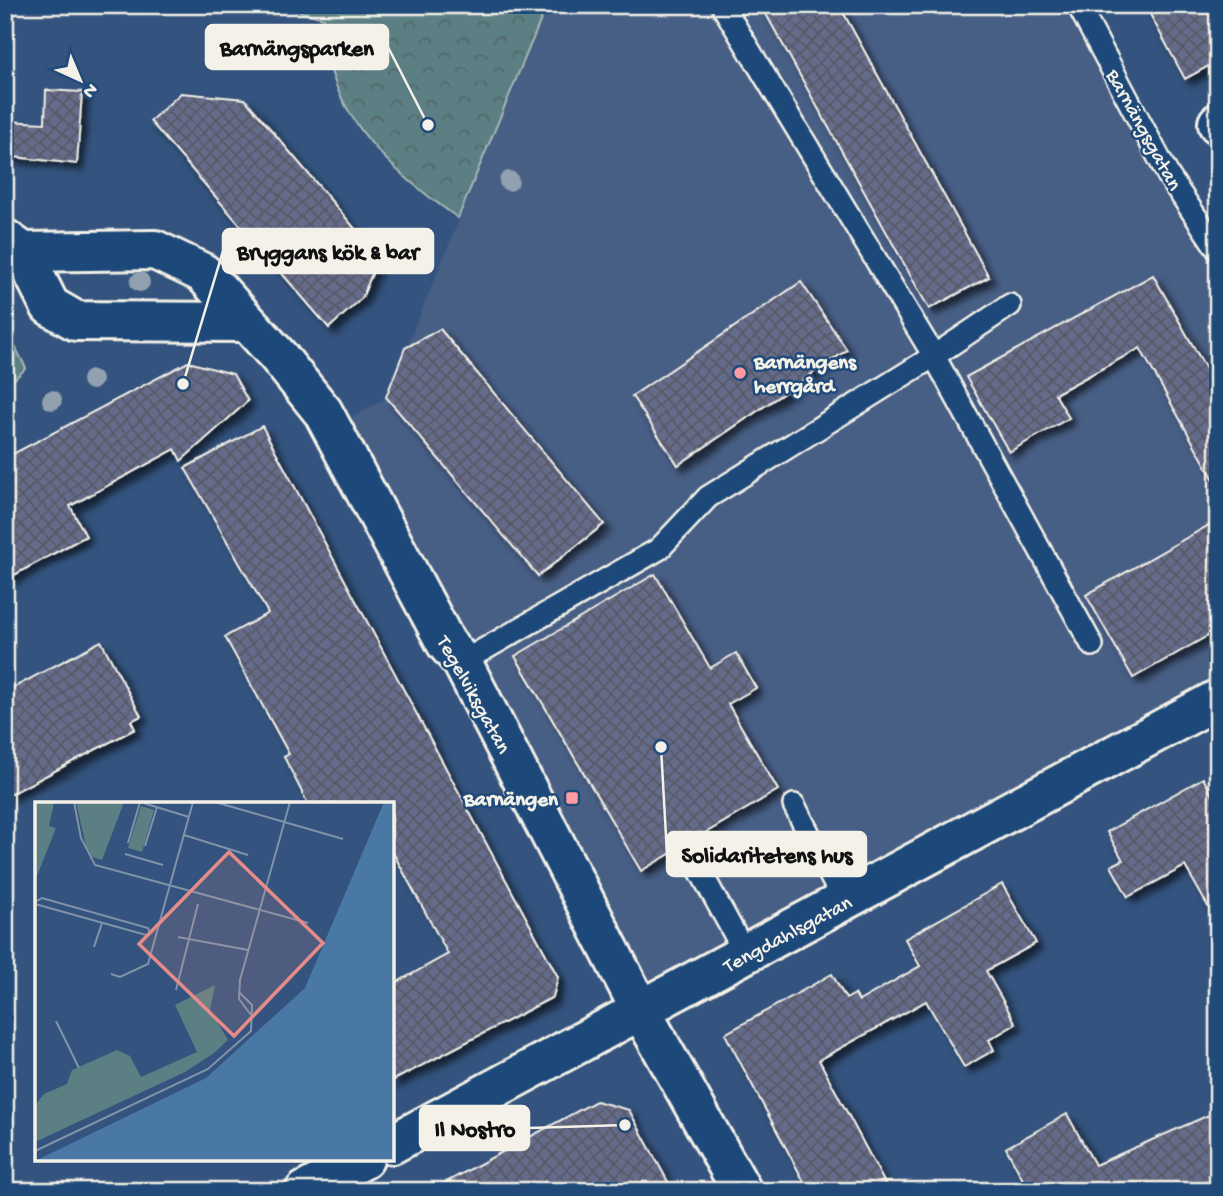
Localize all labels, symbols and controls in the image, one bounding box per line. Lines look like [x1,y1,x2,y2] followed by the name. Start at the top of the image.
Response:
[206,25,388,69] callout: Barnängsparken
[219,37,375,64] text: Barnängsparken
[46,46,116,116] north arrow
[1098,65,1186,196] street label: Barnängsgatan
[77,77,102,102] text: N
[223,229,433,273] callout: Bryggans kök & bar
[236,241,422,268] text: Bryggans kök & bar
[753,352,857,401] place label: Barnängens herrgård
[732,365,748,381] marker: Barnängens herrgård
[429,631,515,759] street label: Tegelviksgatan
[463,789,559,814] place label: Barnängen
[564,790,580,806] marker: Barnängen
[35,802,394,1161] inset map
[667,832,866,876] callout: Solidaritetens hus
[681,844,854,871] text: Solidaritetens hus
[719,892,857,981] street label: Tengdahlsgatan
[420,1106,529,1150] callout: Il Nostro
[435,1118,516,1145] text: Il Nostro

